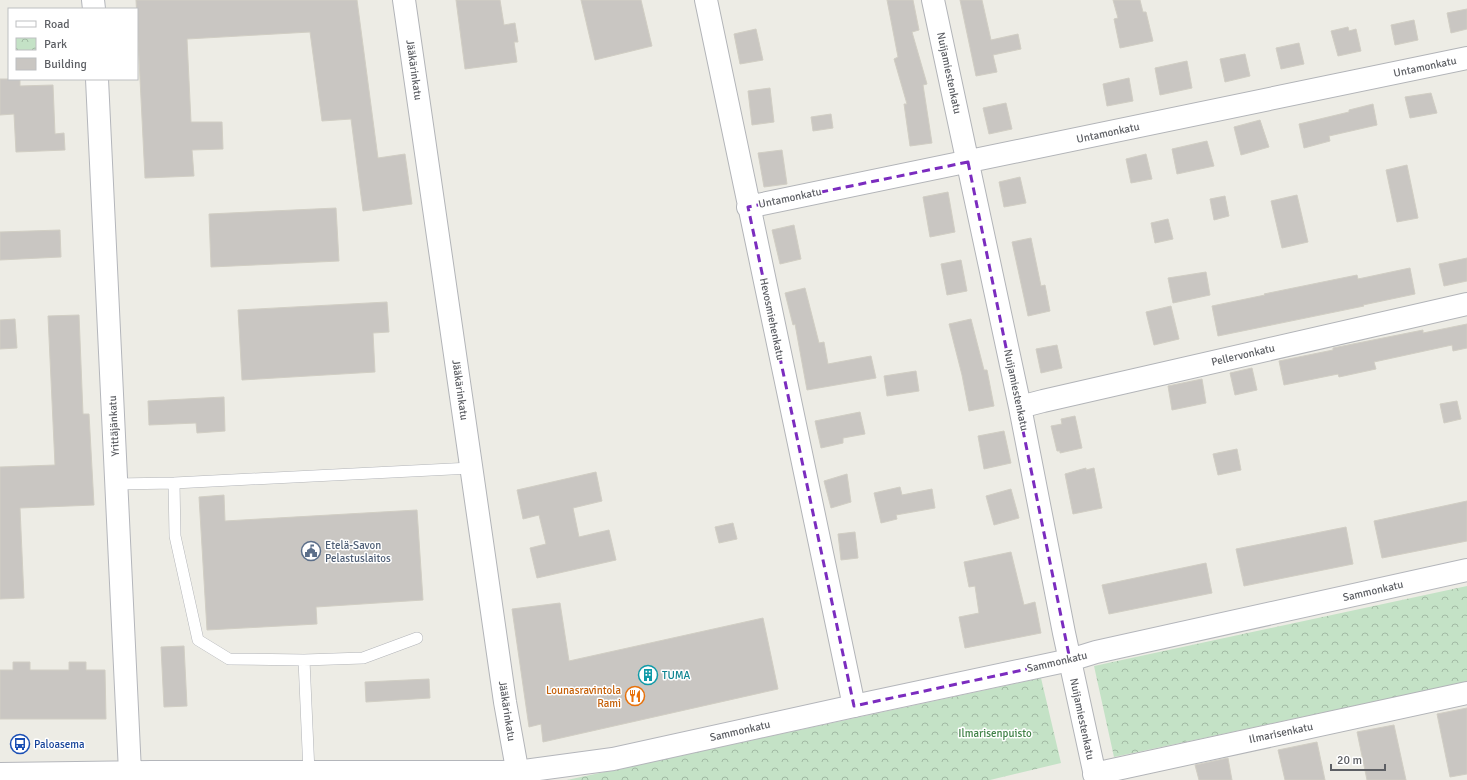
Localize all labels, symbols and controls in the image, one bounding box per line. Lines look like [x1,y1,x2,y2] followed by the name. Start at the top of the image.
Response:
[8,8,138,80] legend
[44,17,70,32] text: Road
[934,31,964,115] street label: Nuijamiestenkatu
[44,37,67,52] text: Park
[403,39,425,101] street label: Jääkärinkatu
[1392,54,1458,80] street label: Untamonkatu
[44,57,87,72] text: Building
[1075,120,1141,146] street label: Untamonkatu
[757,185,823,211] street label: Untamonkatu
[757,277,787,361] street label: Hevosmiehenkatu
[1210,341,1276,369] street label: Pellervonkatu
[1001,348,1031,432] street label: Nuijamiestenkatu
[449,359,471,421] street label: Jääkärinkatu
[106,395,122,457] street label: Yrittäjänkatu
[325,539,391,565] place label: Etelä-Savon Pelastuslaitos
[300,540,322,562] public building icon: Etelä-Savon Pelastuslaitos
[1341,578,1405,604] street label: Sammonkatu
[1025,649,1089,675] street label: Sammonkatu
[637,664,659,686] building icon: TUMA
[662,669,691,682] place label: TUMA
[1067,677,1097,761] street label: Nuijamiestenkatu
[496,680,518,742] street label: Jääkärinkatu
[546,684,621,710] place label: Lounasravintola Rami
[624,685,646,707] restaurant icon: Lounasravintola Rami
[708,718,772,744] street label: Sammonkatu
[1248,720,1314,746] street label: Ilmarisenkatu
[958,727,1032,740] park label: Ilmarisenpuisto
[9,733,31,755] bus stop icon: Paloasema
[34,738,85,751] place label: Paloasema
[1331,746,1385,772] scale bar
[1337,753,1362,768] text: 20 m

